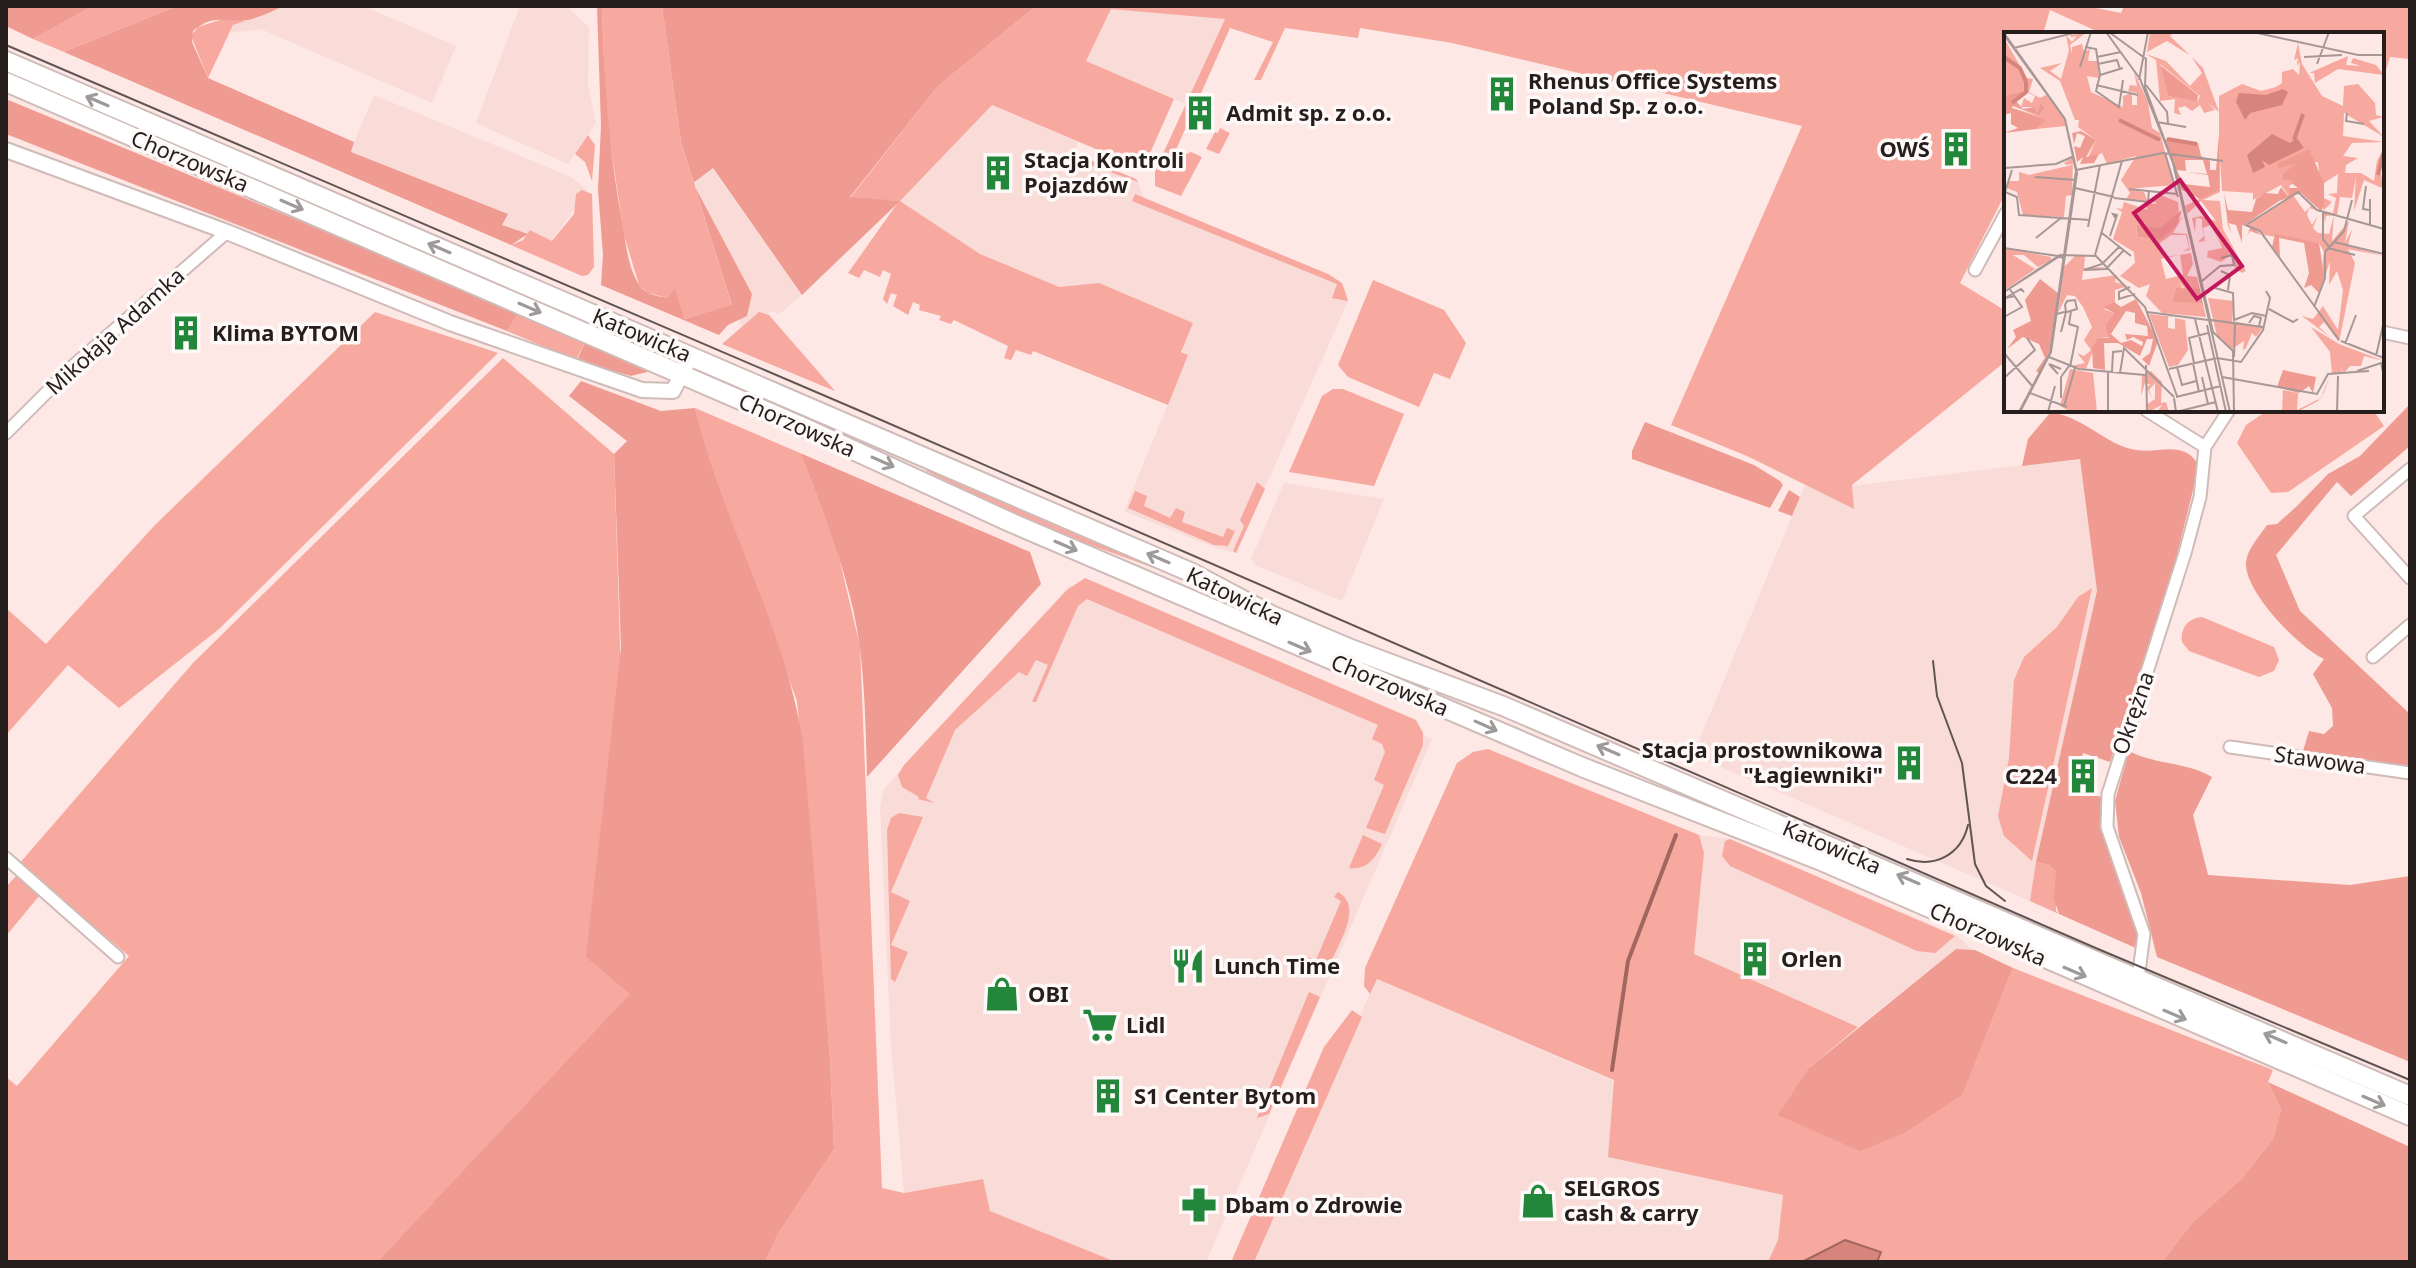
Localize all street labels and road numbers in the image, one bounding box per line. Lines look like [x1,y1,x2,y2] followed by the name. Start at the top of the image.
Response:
[127,122,254,198] street label: Chorzowska
[39,260,190,401] street label: Mikołaja Adamka
[588,300,696,368] street label: Katowicka
[734,385,861,463] street label: Chorzowska
[1182,559,1289,631] street label: Katowicka
[1327,646,1454,722] street label: Chorzowska
[2104,667,2160,758] street label: Okrężna
[2272,738,2368,780] street label: Stawowa
[1778,812,1886,880] street label: Katowicka
[1925,894,2052,972] street label: Chorzowska

